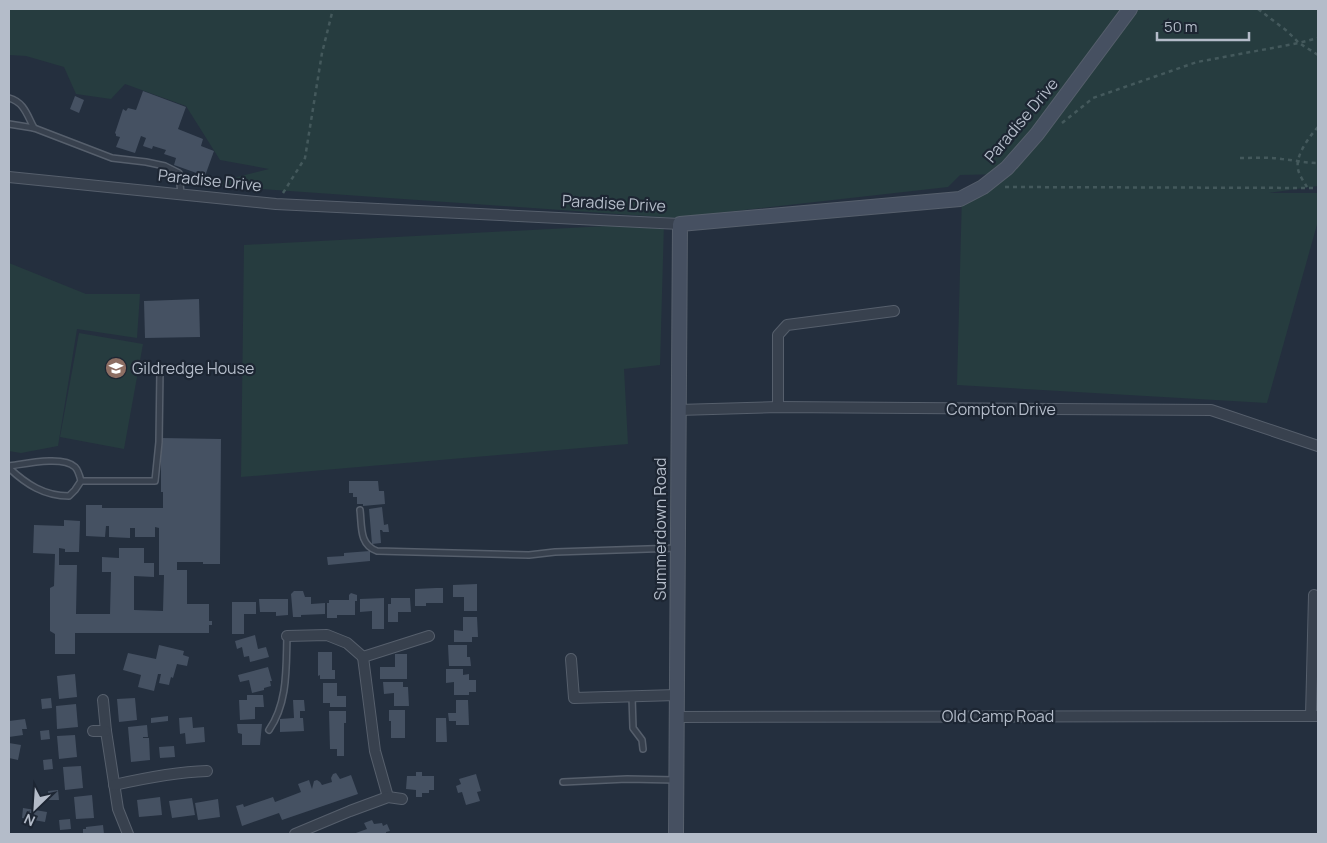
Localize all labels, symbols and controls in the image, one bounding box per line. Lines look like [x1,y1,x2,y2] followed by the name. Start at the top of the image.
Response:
[1157,10,1250,42] scale bar
[1164,16,1198,37] text: 50 m
[979,73,1063,167] street label: Paradise Drive
[157,164,263,196] street label: Paradise Drive
[561,189,667,217] street label: Paradise Drive
[104,356,128,380] school or university icon: Gildredge House
[132,357,254,379] place label: Gildredge House
[946,398,1056,420] street label: Compton Drive
[649,458,671,600] street label: Summerdown Road
[942,705,1054,727] street label: Old Camp Road
[10,783,60,833] north arrow
[21,809,38,831] text: N

